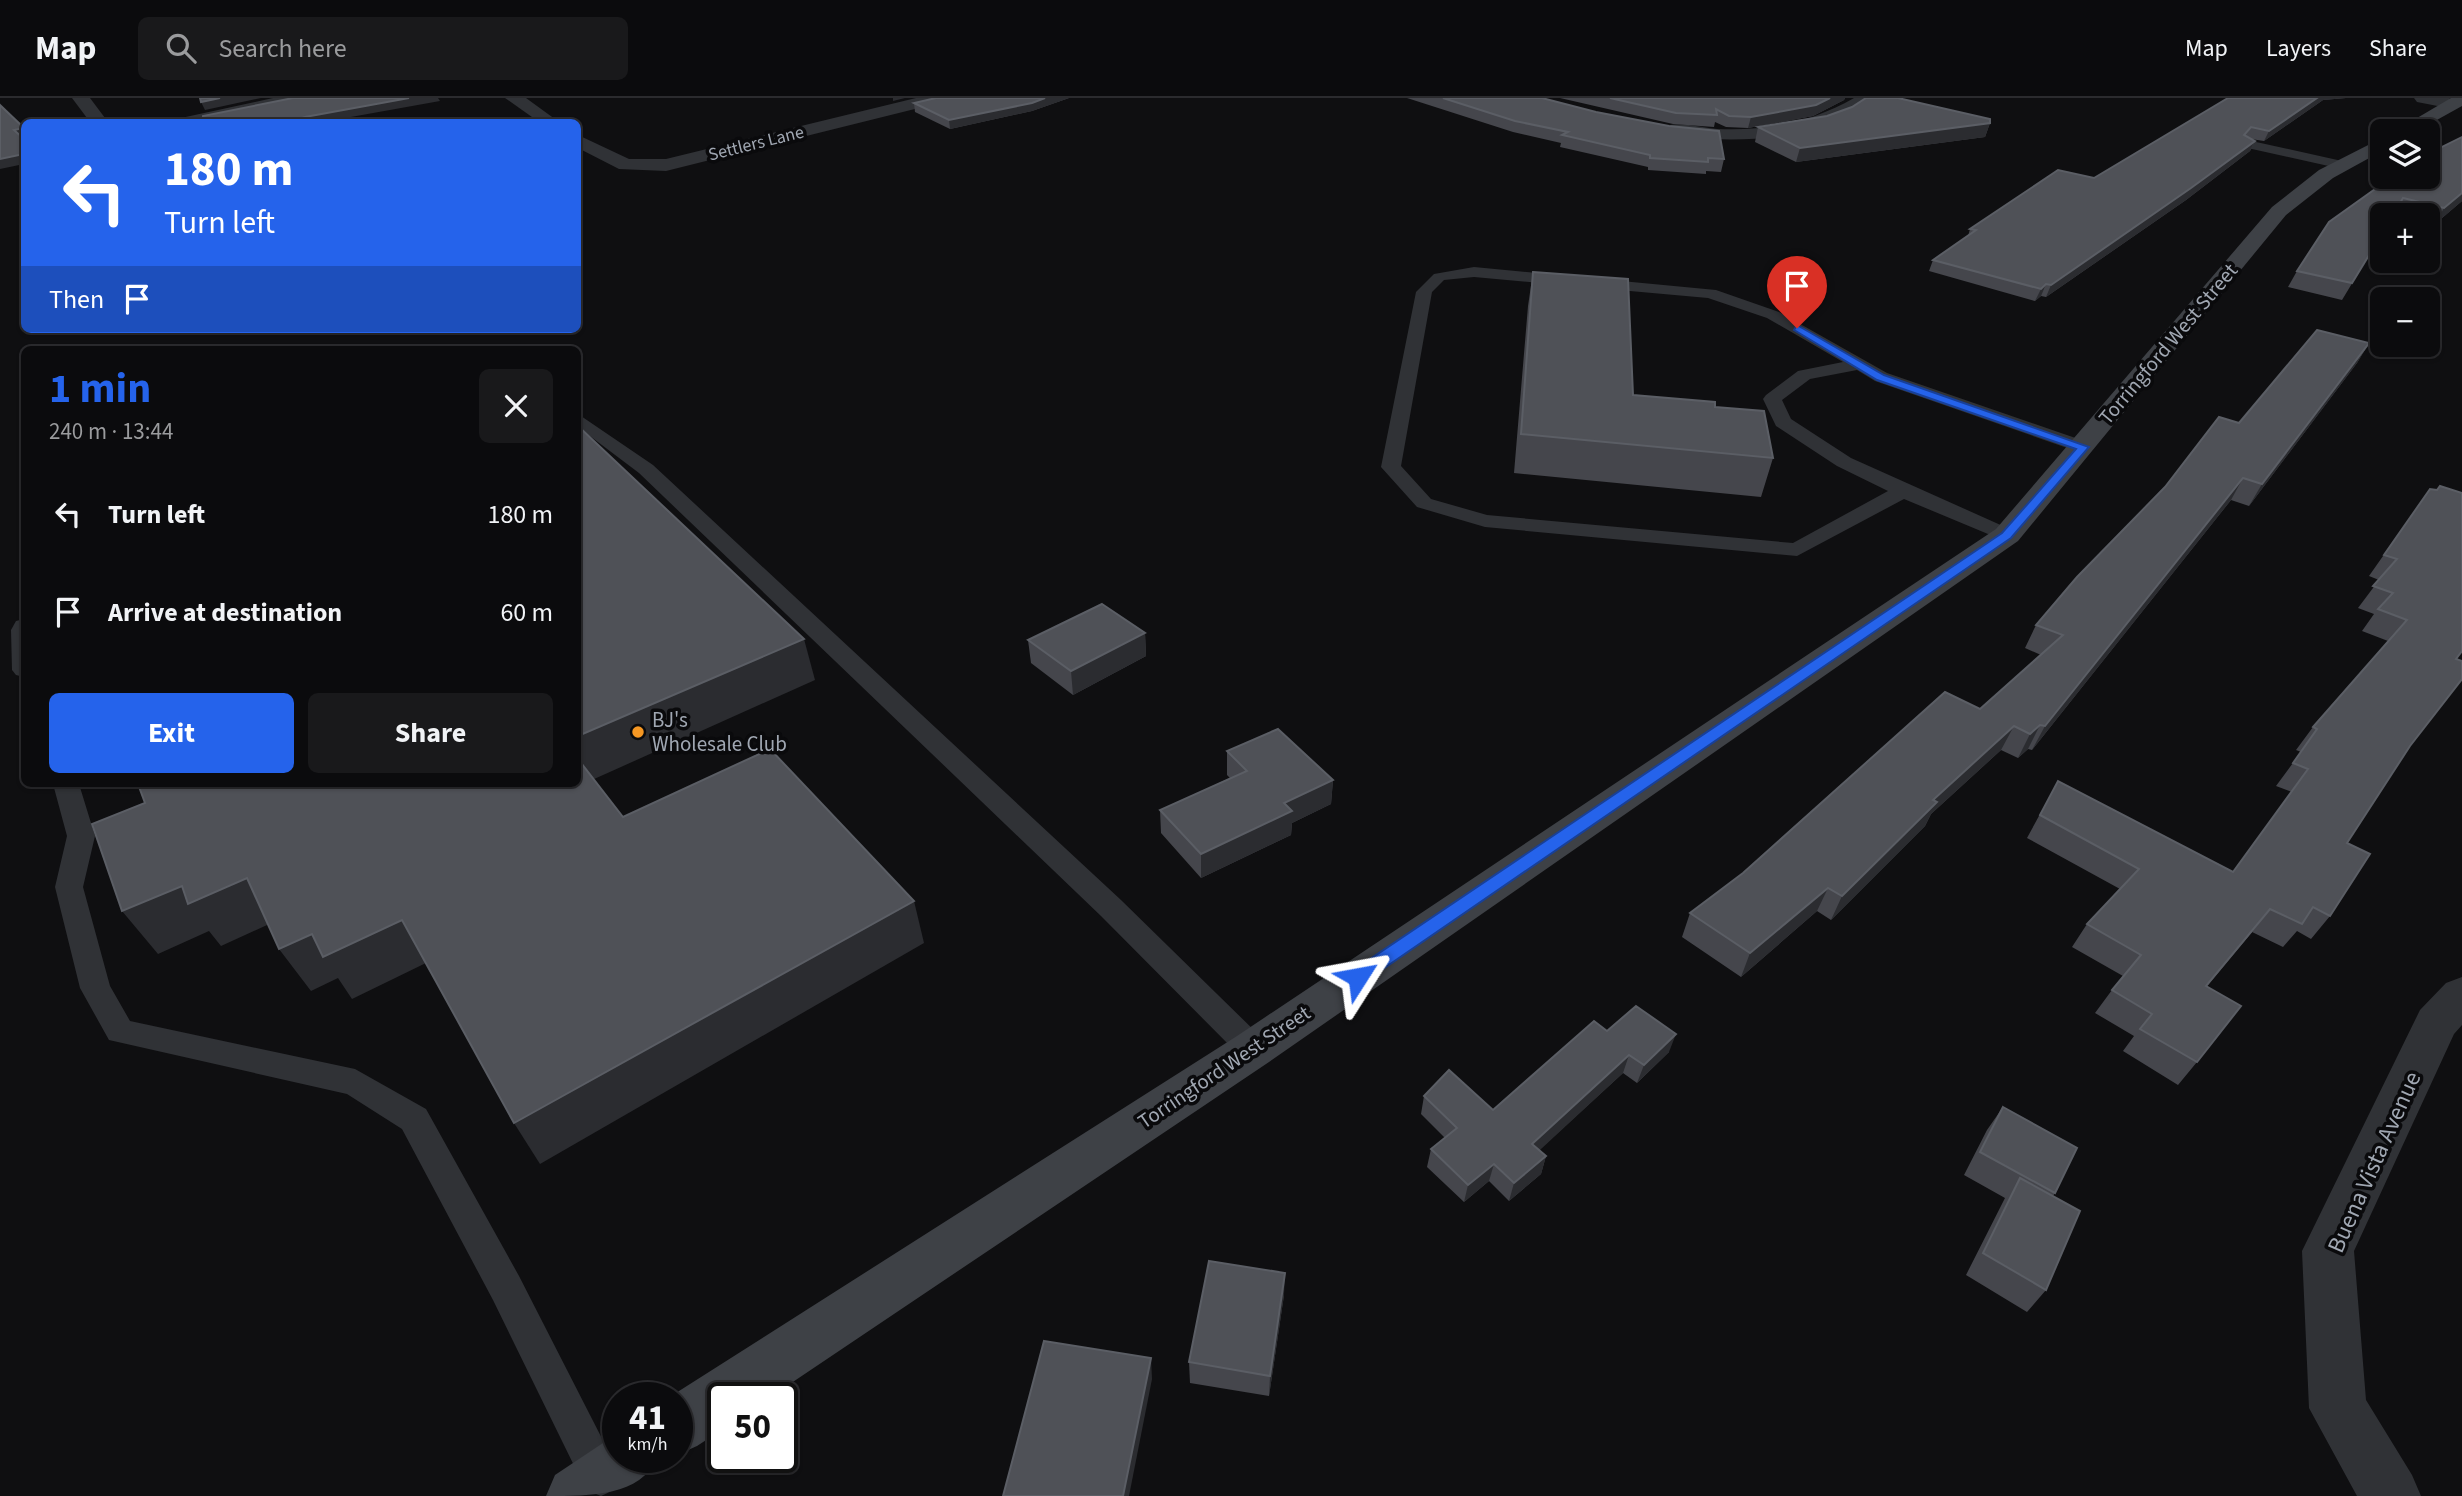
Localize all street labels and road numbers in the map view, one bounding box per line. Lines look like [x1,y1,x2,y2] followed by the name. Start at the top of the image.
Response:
[706,120,807,167] street label: Settlers Lane
[2091,257,2245,431] street label: Torringford West Street
[1132,998,1316,1136] street label: Torringford West Street
[2319,1066,2430,1259] street label: Buena Vista Avenue

